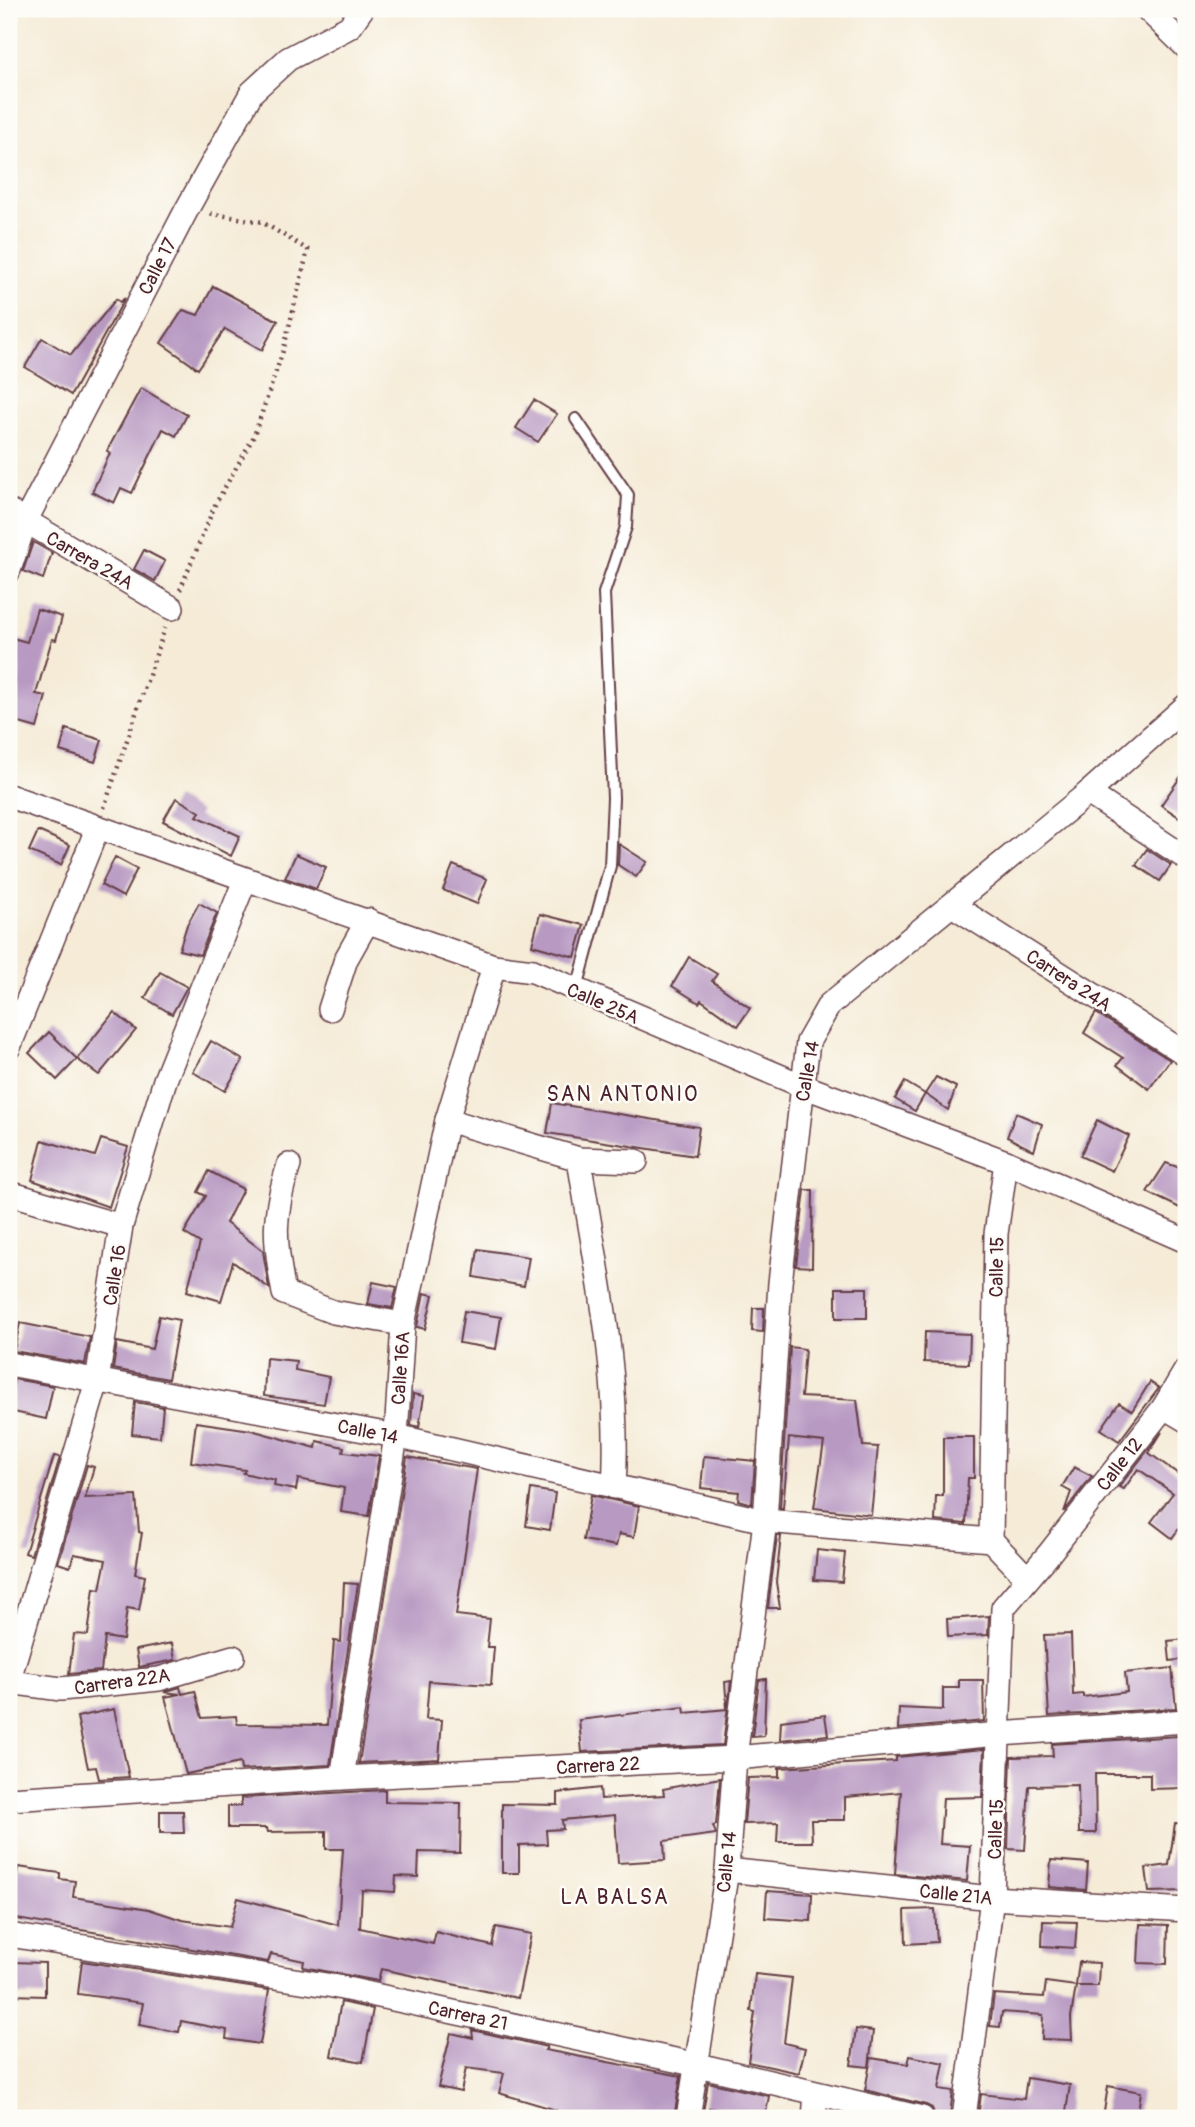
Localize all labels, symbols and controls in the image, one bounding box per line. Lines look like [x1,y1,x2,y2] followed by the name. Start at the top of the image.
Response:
[133,234,182,299] street label: Calle 17
[42,526,137,595] street label: Carrera 24A
[1021,944,1116,1017] street label: Carrera 24A
[563,978,642,1030] street label: Calle 25A
[791,1039,825,1104] street label: Calle 14
[547,1081,699,1108] district label: SAN ANTONIO
[984,1236,1010,1298] street label: Calle 15
[98,1243,132,1307] street label: Calle 16
[386,1330,416,1406] street label: Calle 16A
[335,1414,400,1450] street label: Calle 14
[1092,1433,1148,1496] street label: Calle 12
[73,1663,172,1701] street label: Carrera 22A
[555,1752,641,1780] street label: Carrera 22
[983,1798,1009,1860] street label: Calle 15
[712,1830,742,1894] street label: Calle 14
[918,1879,994,1911] street label: Calle 21A
[560,1884,670,1911] district label: LA BALSA
[426,1996,510,2036] street label: Carrera 21

